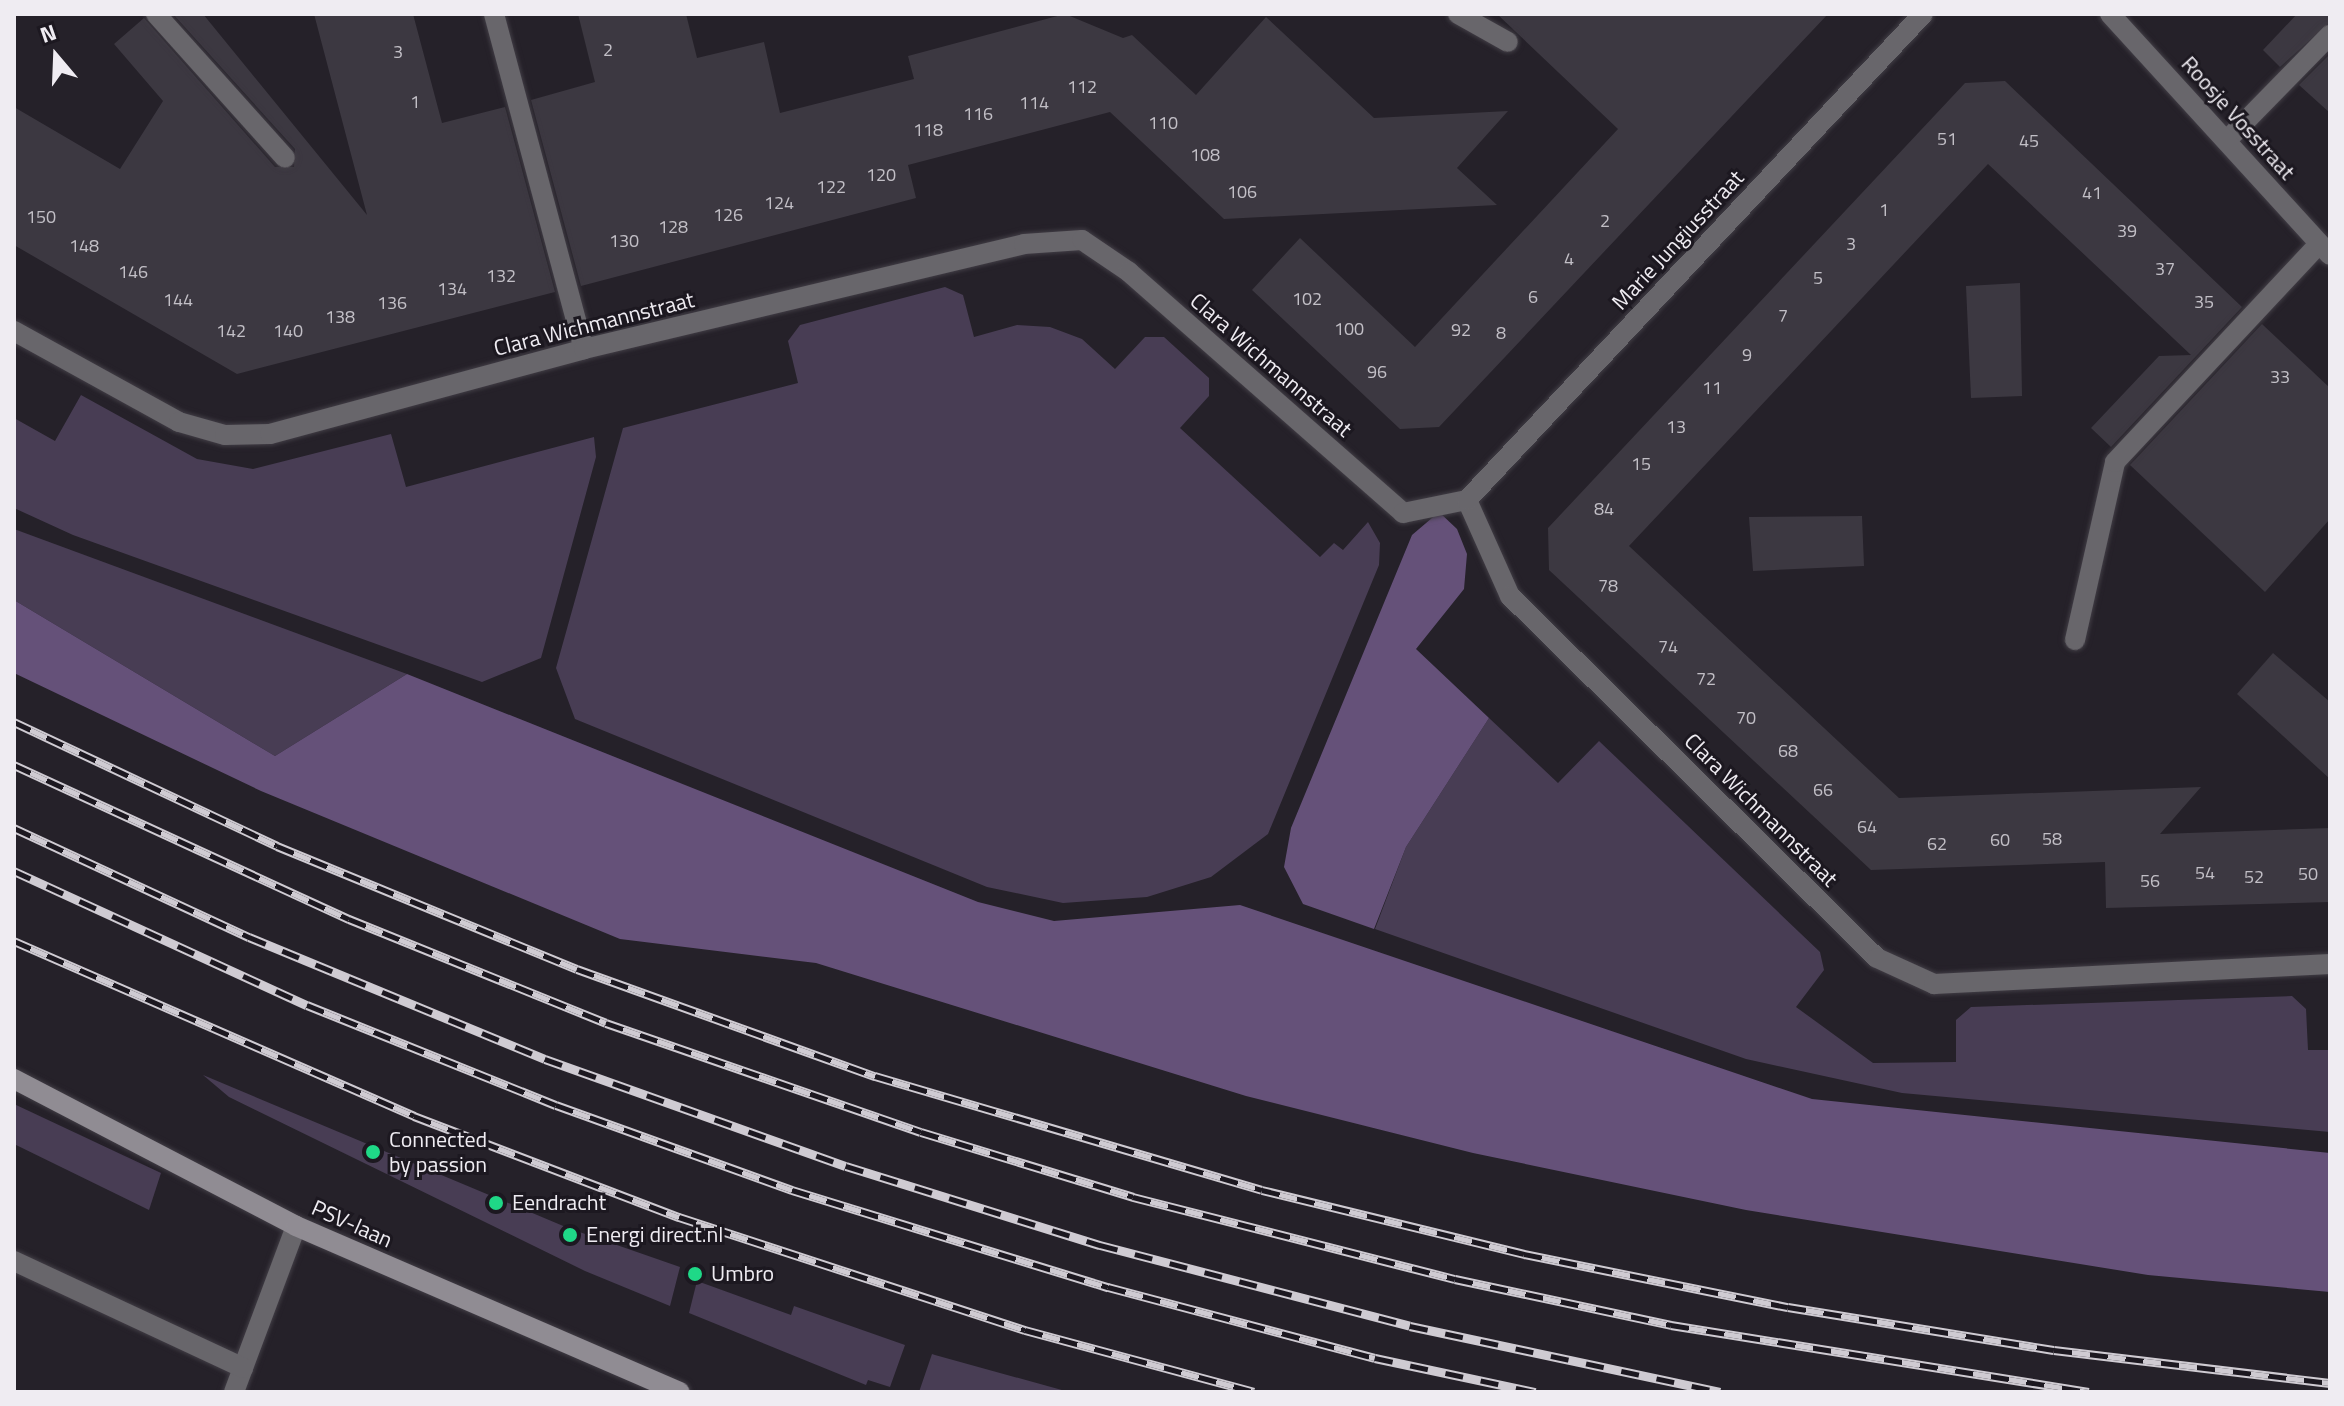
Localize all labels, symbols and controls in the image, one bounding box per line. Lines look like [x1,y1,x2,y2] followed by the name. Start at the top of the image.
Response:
[35,15,61,52] text: N
[16,16,96,96] north arrow
[603,39,613,61] house number: 2
[393,41,403,63] house number: 3
[2176,51,2300,185] street label: Roosje Vosstraat
[1067,76,1097,98] house number: 112
[410,91,420,113] house number: 1
[1019,92,1049,114] house number: 114
[963,103,993,125] house number: 116
[1148,112,1178,134] house number: 110
[913,119,943,141] house number: 118
[1937,128,1957,150] house number: 51
[2019,130,2039,152] house number: 45
[1190,144,1220,166] house number: 108
[866,164,896,186] house number: 120
[1607,165,1749,315] street label: Marie Jungiusstraat
[816,176,846,198] house number: 122
[1227,181,1257,203] house number: 106
[2082,182,2102,204] house number: 41
[764,192,794,214] house number: 124
[1879,199,1889,221] house number: 1
[713,204,743,226] house number: 126
[26,206,56,228] house number: 150
[1600,210,1610,232] house number: 2
[658,216,688,238] house number: 128
[2117,220,2137,242] house number: 39
[609,230,639,252] house number: 130
[1846,233,1856,255] house number: 3
[69,235,99,257] house number: 148
[1564,248,1574,270] house number: 4
[2155,258,2175,280] house number: 37
[118,261,148,283] house number: 146
[486,265,516,287] house number: 132
[1813,267,1823,289] house number: 5
[437,278,467,300] house number: 134
[491,286,697,362] street label: Clara Wichmannstraat
[1528,286,1538,308] house number: 6
[1185,288,1357,442] street label: Clara Wichmannstraat
[1292,288,1322,310] house number: 102
[163,289,193,311] house number: 144
[2194,291,2214,313] house number: 35
[377,292,407,314] house number: 136
[1778,305,1788,327] house number: 7
[325,306,355,328] house number: 138
[1334,318,1364,340] house number: 100
[1451,319,1471,341] house number: 92
[216,320,246,342] house number: 142
[273,320,303,342] house number: 140
[1496,322,1506,344] house number: 8
[1742,344,1752,366] house number: 9
[1367,361,1387,383] house number: 96
[2270,366,2290,388] house number: 33
[1702,377,1722,399] house number: 11
[1666,416,1686,438] house number: 13
[1631,453,1651,475] house number: 15
[1594,498,1614,520] house number: 84
[1598,575,1618,597] house number: 78
[1658,636,1678,658] house number: 74
[1696,668,1716,690] house number: 72
[1736,707,1756,729] house number: 70
[1679,728,1843,892] street label: Clara Wichmannstraat
[1778,740,1798,762] house number: 68
[1813,779,1833,801] house number: 66
[1857,816,1877,838] house number: 64
[2042,828,2062,850] house number: 58
[1990,829,2010,851] house number: 60
[1927,833,1947,855] house number: 62
[2195,862,2215,884] house number: 54
[2298,863,2318,885] house number: 50
[2244,866,2264,888] house number: 52
[2140,870,2160,892] house number: 56
[389,1126,487,1178] place label: Connected by passion
[364,1143,382,1161] marker: Connected by passion
[512,1190,606,1216] place label: Eendracht
[487,1194,505,1212] marker: Eendracht
[308,1195,396,1253] street label: PSV-laan
[586,1222,723,1248] place label: Energi direct.nl
[561,1226,579,1244] marker: Energi direct.nl
[711,1261,774,1287] place label: Umbro
[686,1265,704,1283] marker: Umbro

